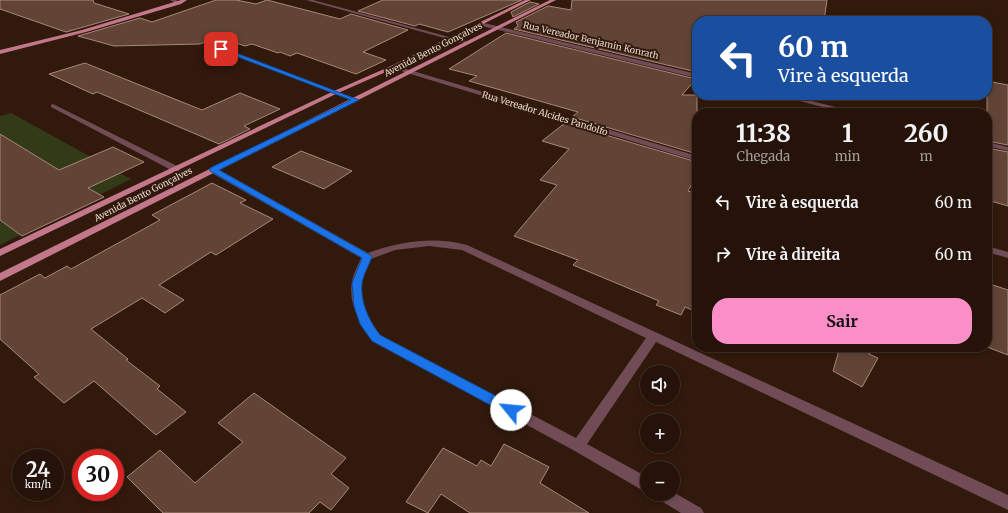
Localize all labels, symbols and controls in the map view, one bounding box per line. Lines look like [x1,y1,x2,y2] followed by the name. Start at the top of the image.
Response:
[381,19,484,79] street label: Avenida Bento Gonçalves
[522,19,660,61] street label: Rua Vereador Benjamin Konrath
[778,29,848,65] text: 60 m
[204,32,238,66] pin
[712,32,764,84] icon: left
[210,38,232,60] icon: arrive
[778,64,909,87] text: Vire à esquerda
[481,89,609,137] street label: Rua Vereador Alcides Pandolfo
[736,118,791,149] text: 11:38
[842,118,853,149] text: 1
[904,118,948,149] text: 260
[736,148,790,165] text: Chegada
[835,148,860,165] text: min
[920,148,933,165] text: m
[91,164,194,224] street label: Avenida Bento Gonçalves
[712,191,734,213] icon: left
[746,193,859,212] text: Vire à esquerda
[935,193,972,212] text: 60 m
[712,243,734,265] icon: right
[746,245,840,264] text: Vire à direita
[935,245,972,264] text: 60 m
[712,298,972,344] button: Sair
[640,365,680,501] map controls
[640,365,680,405] button: sound
[490,389,532,431] position arrow
[640,413,680,453] button: +
[72,449,124,501] speed limit sign: 30
[26,457,50,482] text: 24
[640,461,680,501] button: −
[25,478,51,491] text: km/h

